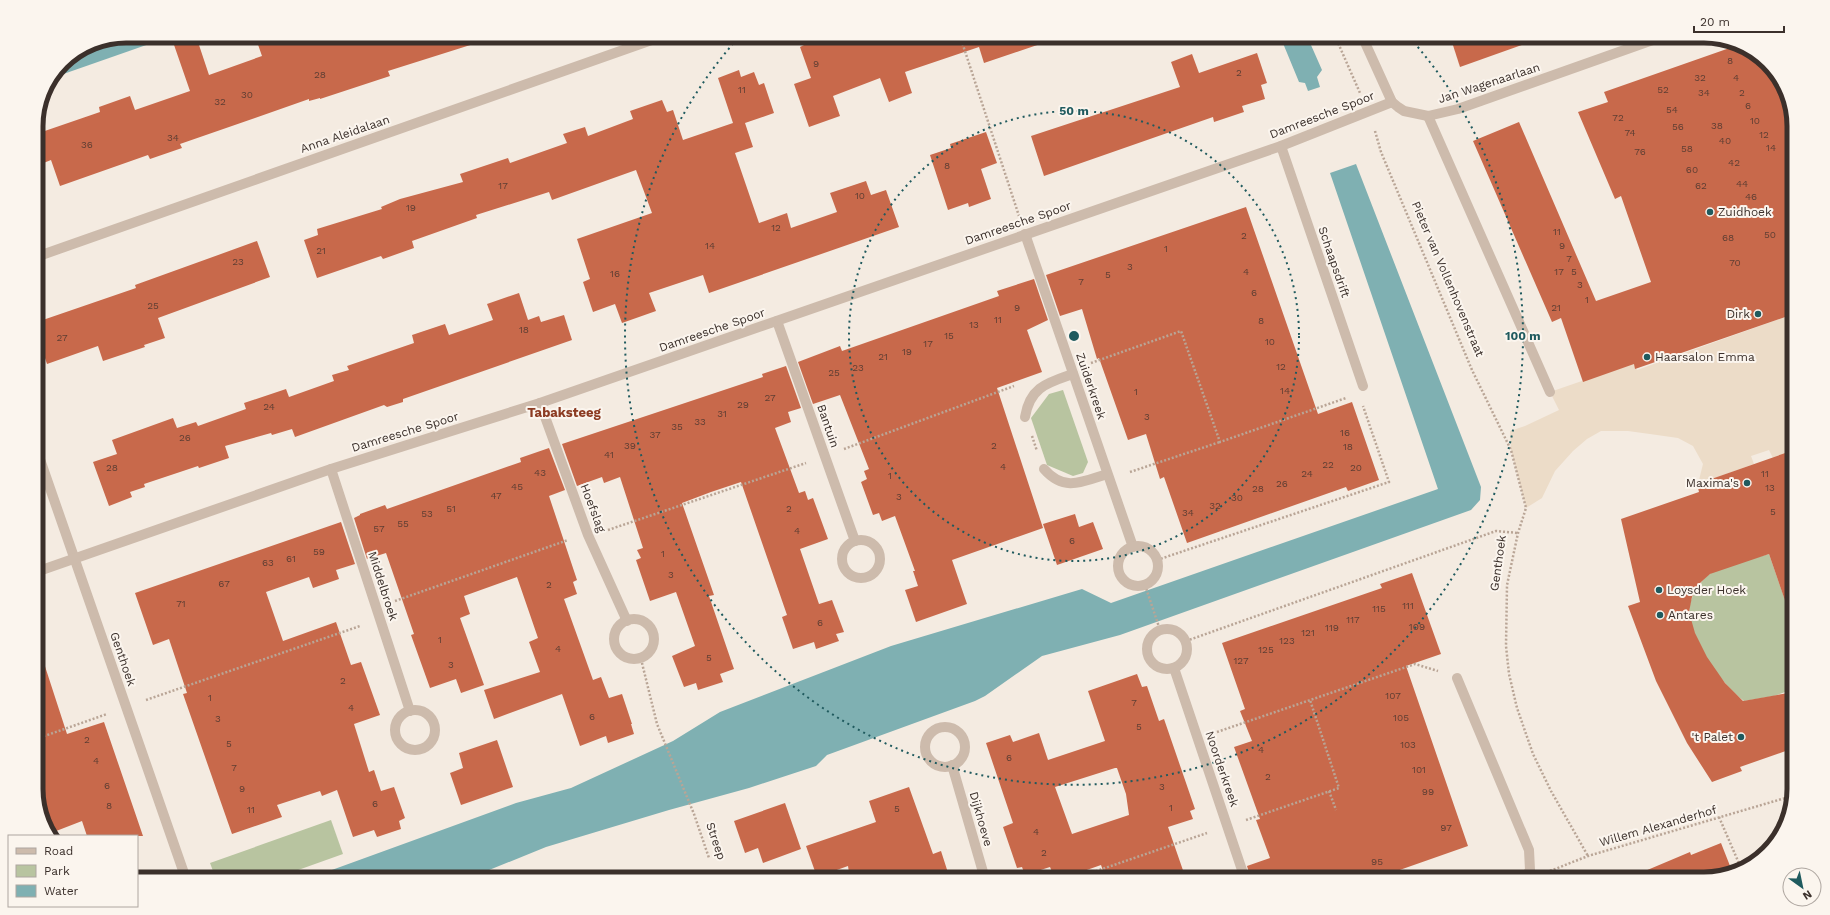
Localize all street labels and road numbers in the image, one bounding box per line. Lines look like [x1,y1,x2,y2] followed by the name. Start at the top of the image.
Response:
[1436,60,1542,106] street label: Jan Wagenaarlaan
[1268,88,1377,141] street label: Damreesche Spoor
[298,112,392,156] street label: Anna Aleidalaan
[963,198,1073,248] street label: Damreesche Spoor
[1409,199,1487,359] street label: Pieter van Vollenhovenstraat
[1315,225,1353,299] street label: Schaapsdrift
[657,305,767,355] street label: Damreesche Spoor
[1073,351,1109,421] street label: Zuiderkreek
[814,402,842,450] street label: Bantuin
[350,409,460,455] street label: Damreesche Spoor
[577,482,609,535] street label: Hoefslag
[1487,534,1509,592] street label: Genthoek
[365,549,401,623] street label: Middelbroek
[107,630,139,688] street label: Genthoek
[1202,729,1242,809] street label: Noorderkreek
[967,790,996,848] street label: Dijkhoeve
[1598,802,1719,849] street label: Willem Alexanderhof
[703,820,729,862] street label: Streep

